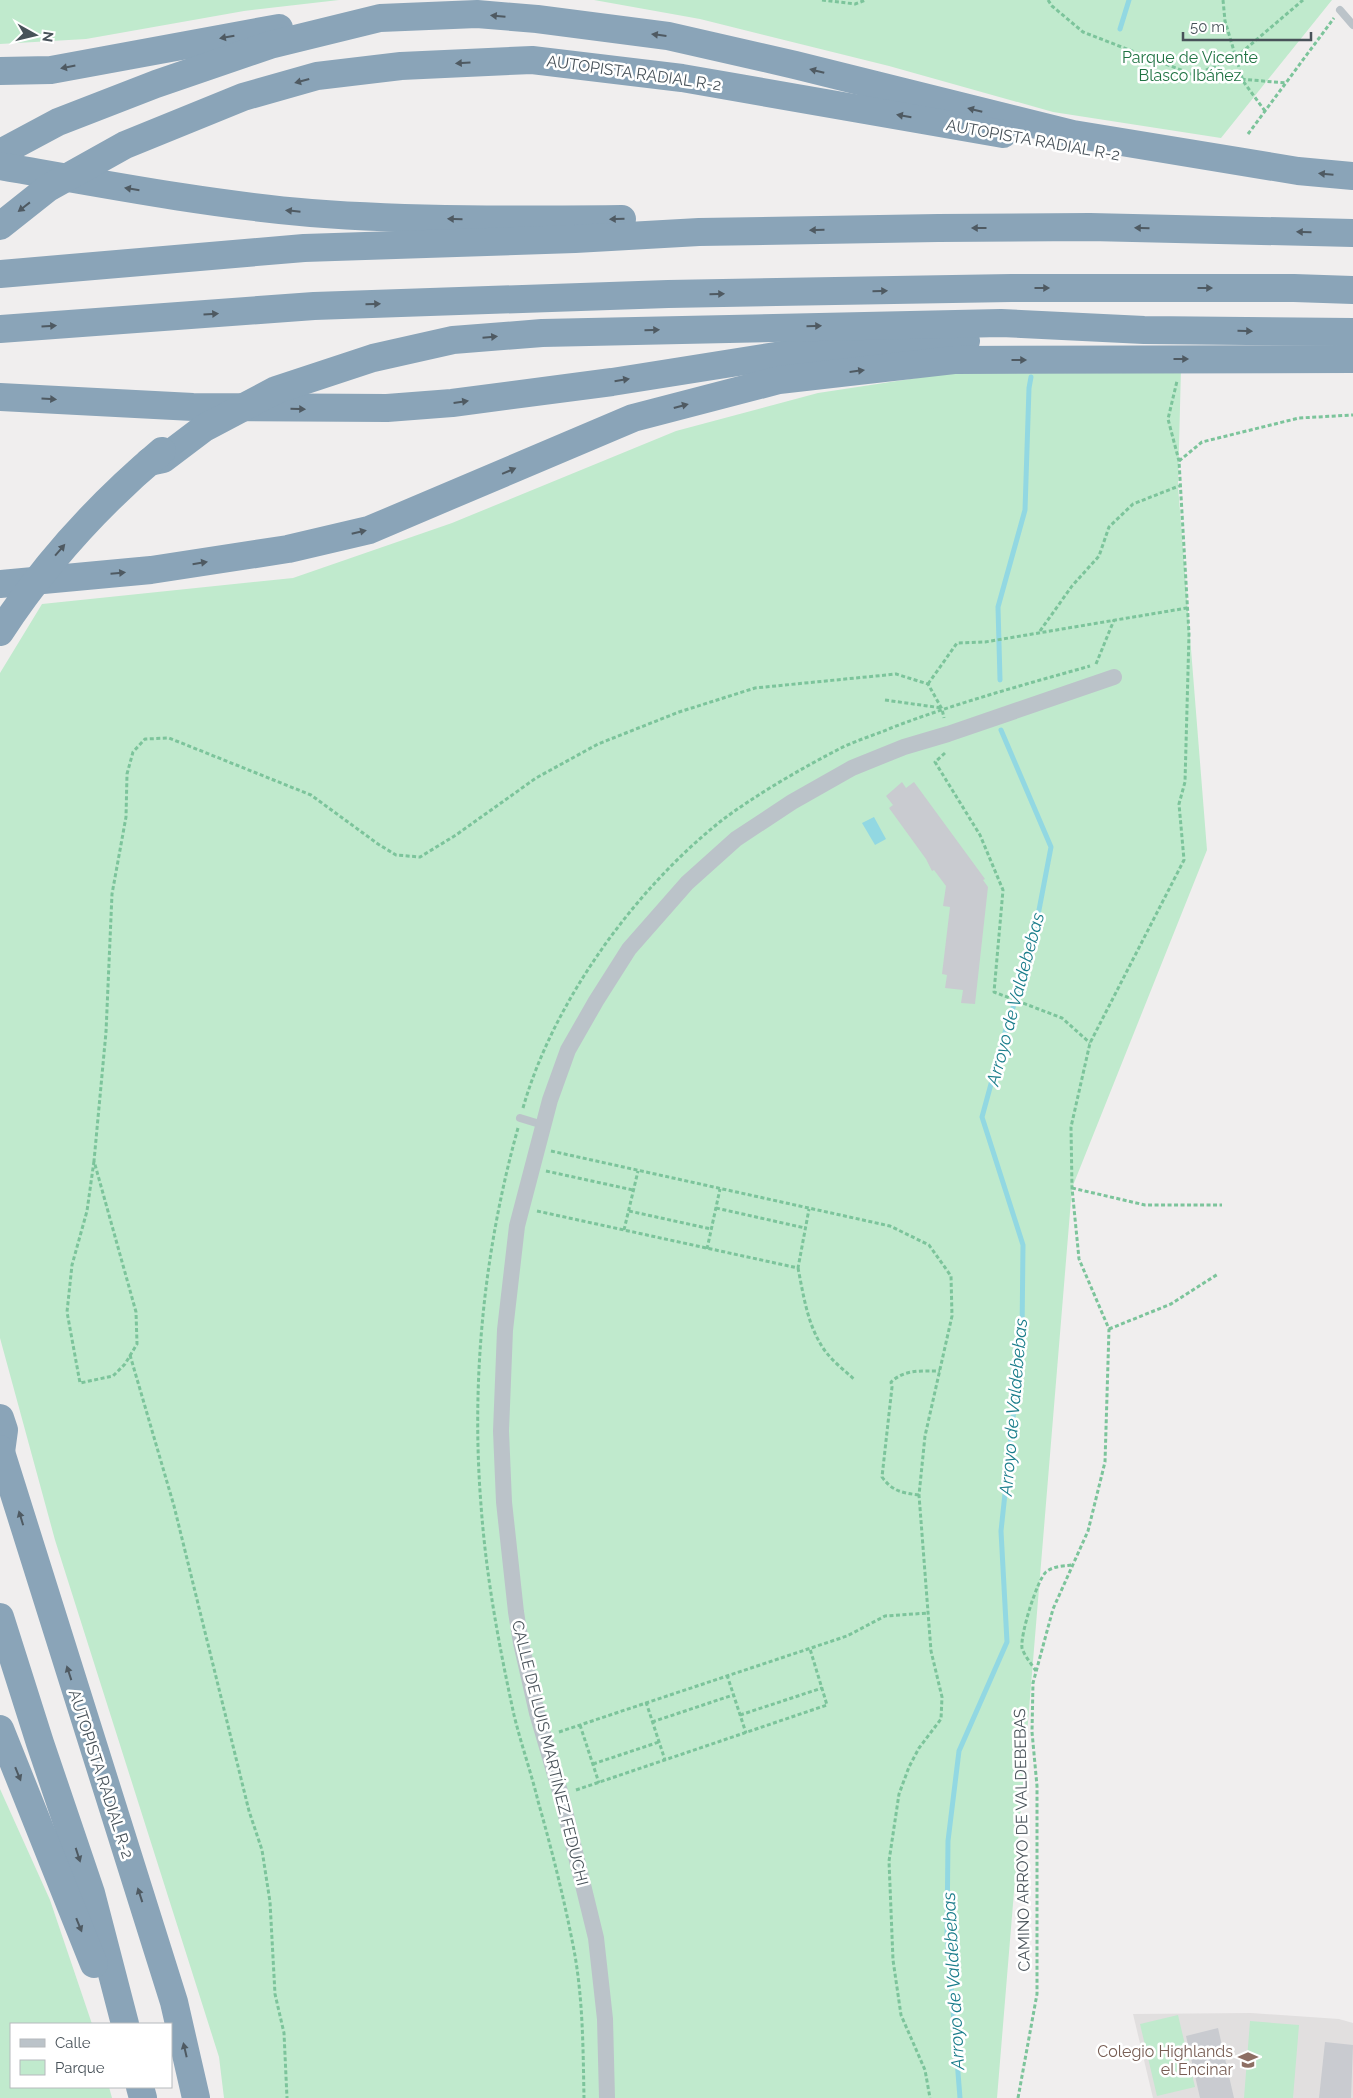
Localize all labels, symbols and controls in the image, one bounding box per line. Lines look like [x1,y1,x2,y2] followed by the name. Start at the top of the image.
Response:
[10,10,60,60] north arrow
[1183,10,1310,42] scale bar
[489,12,505,20] one-way arrow
[1190,18,1225,36] text: 50 m
[39,30,57,43] text: N
[651,31,667,39] one-way arrow
[219,33,235,41] one-way arrow
[1122,48,1258,85] park label: Parque de Vicente Blasco Ibáñez
[545,51,723,95] street label: AUTOPISTA RADIAL R-2
[455,59,471,67] one-way arrow
[59,63,75,71] one-way arrow
[810,67,825,75] one-way arrow
[294,77,309,85] one-way arrow
[968,106,983,114] one-way arrow
[896,112,912,120] one-way arrow
[945,115,1121,165] street label: AUTOPISTA RADIAL R-2
[1317,170,1333,178] one-way arrow
[123,184,139,192] one-way arrow
[18,201,31,212] one-way arrow
[284,207,300,215] one-way arrow
[447,215,463,223] one-way arrow
[609,215,625,223] one-way arrow
[971,224,987,232] one-way arrow
[1134,224,1150,232] one-way arrow
[809,226,825,234] one-way arrow
[1296,227,1312,235] one-way arrow
[1034,284,1050,292] one-way arrow
[1197,284,1213,292] one-way arrow
[872,286,888,294] one-way arrow
[709,289,725,297] one-way arrow
[365,300,381,308] one-way arrow
[203,310,219,318] one-way arrow
[41,321,57,329] one-way arrow
[807,322,823,330] one-way arrow
[644,325,660,333] one-way arrow
[1237,327,1253,335] one-way arrow
[482,333,498,341] one-way arrow
[1173,355,1189,363] one-way arrow
[1011,356,1027,364] one-way arrow
[849,367,865,375] one-way arrow
[614,376,630,384] one-way arrow
[41,396,57,404] one-way arrow
[453,398,469,406] one-way arrow
[673,402,688,410] one-way arrow
[291,405,307,413] one-way arrow
[502,467,517,475] one-way arrow
[352,528,367,536] one-way arrow
[54,545,66,557] one-way arrow
[192,558,208,566] one-way arrow
[111,569,127,577] one-way arrow
[982,910,1048,1089] water label: Arroyo de Valdebebas
[995,1317,1031,1498] water label: Arroyo de Valdebebas
[17,1510,25,1525] one-way arrow
[508,1618,593,1888] street label: CALLE DE LUIS MARTÍNEZ FEDUCHI
[65,1665,73,1680] one-way arrow
[65,1687,137,1861] street label: AUTOPISTA RADIAL R-2
[1010,1708,1034,1972] street label: CAMINO ARROYO DE VALDEBEBAS
[14,1767,22,1782] one-way arrow
[74,1848,82,1863] one-way arrow
[135,1887,143,1902] one-way arrow
[938,1891,968,2071] water label: Arroyo de Valdebebas
[75,1918,83,1932] one-way arrow
[10,2023,172,2088] legend
[55,2034,91,2052] text: Calle
[1097,2042,1233,2079] place label: Colegio Highlands el Encinar
[181,2043,189,2058] one-way arrow
[1237,2049,1259,2071] school or university icon: Colegio Highlands el Encinar
[55,2059,105,2077] text: Parque

